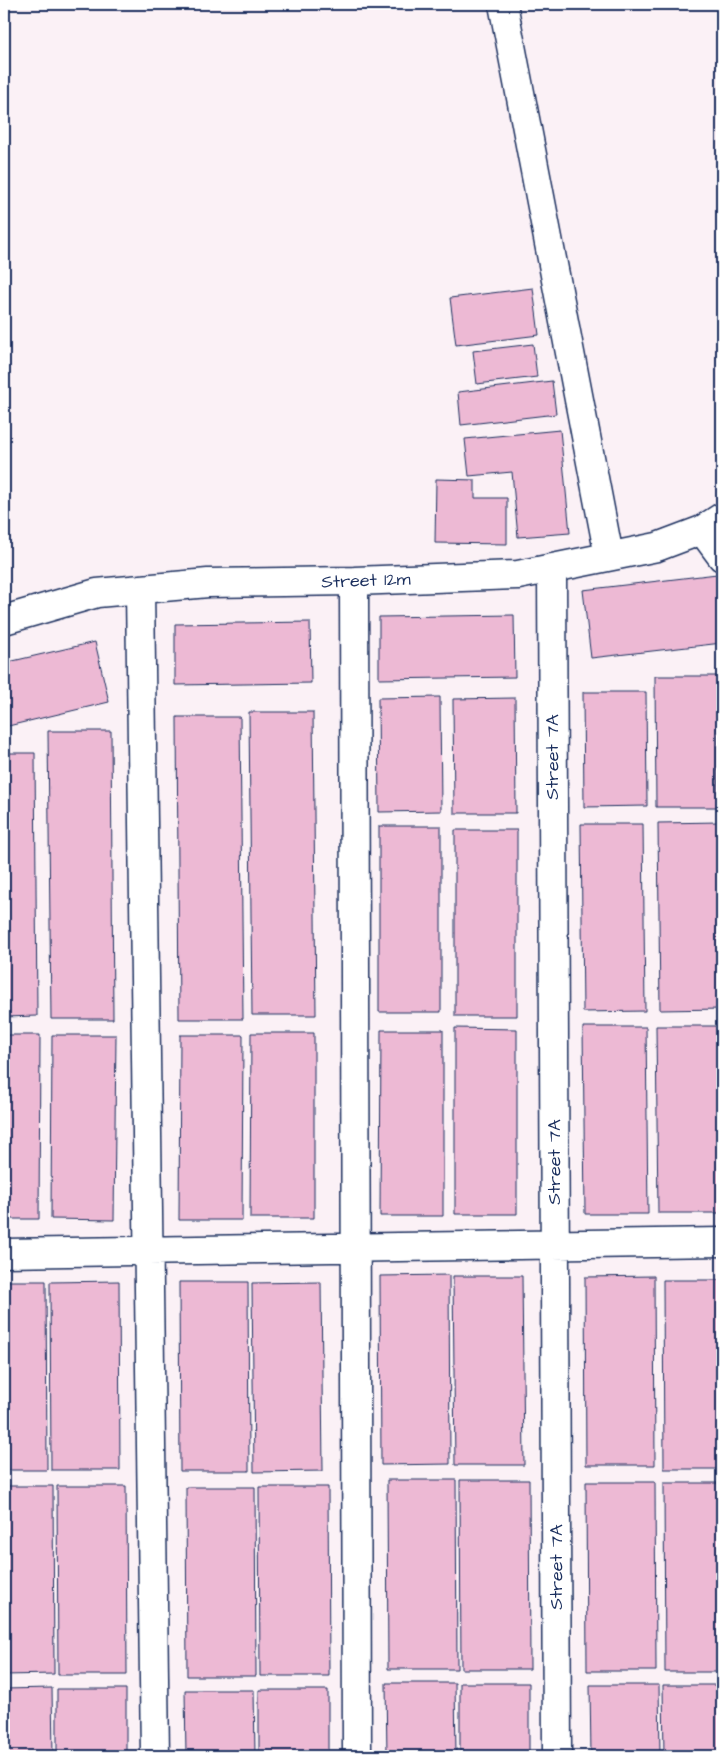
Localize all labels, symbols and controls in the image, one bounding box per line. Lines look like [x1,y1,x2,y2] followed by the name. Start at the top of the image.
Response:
[321,566,411,595] street label: Street 12m
[540,714,565,800] street label: Street 7A
[542,1119,567,1205] street label: Street 7A
[544,1524,569,1610] street label: Street 7A

